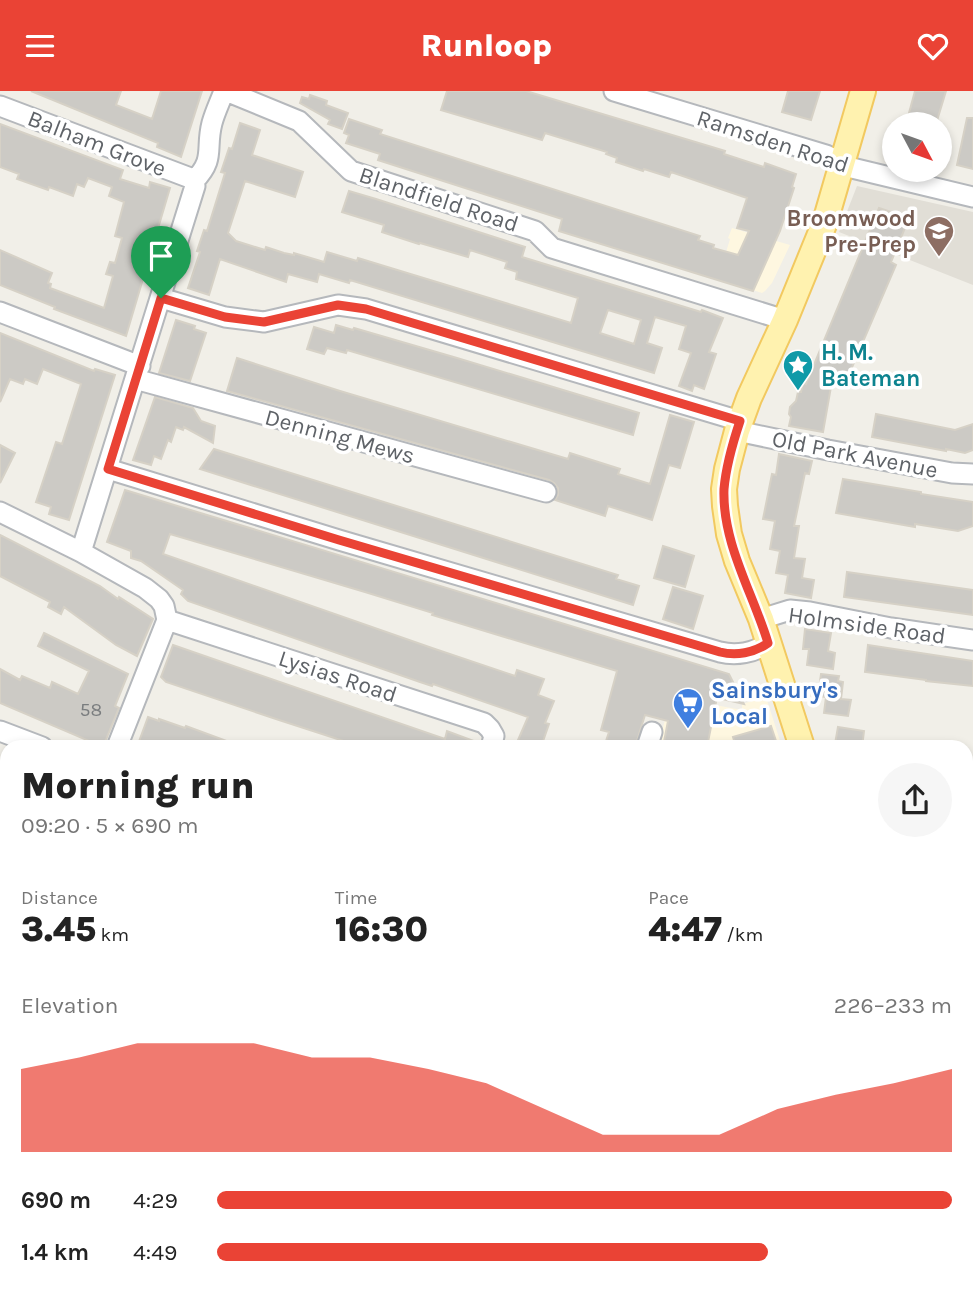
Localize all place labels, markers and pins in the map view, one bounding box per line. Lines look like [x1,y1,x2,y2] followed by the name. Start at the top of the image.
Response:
[787,205,916,258] place label: Broomwood Pre-Prep
[922,214,956,258] school or university icon: Broomwood Pre-Prep
[131,226,191,298] pin
[821,339,920,392] place label: H. M. Bateman
[781,348,815,392] place icon: H. M. Bateman
[711,677,839,730] place label: Sainsbury's Local
[671,686,705,730] supermarket icon: Sainsbury's Local

